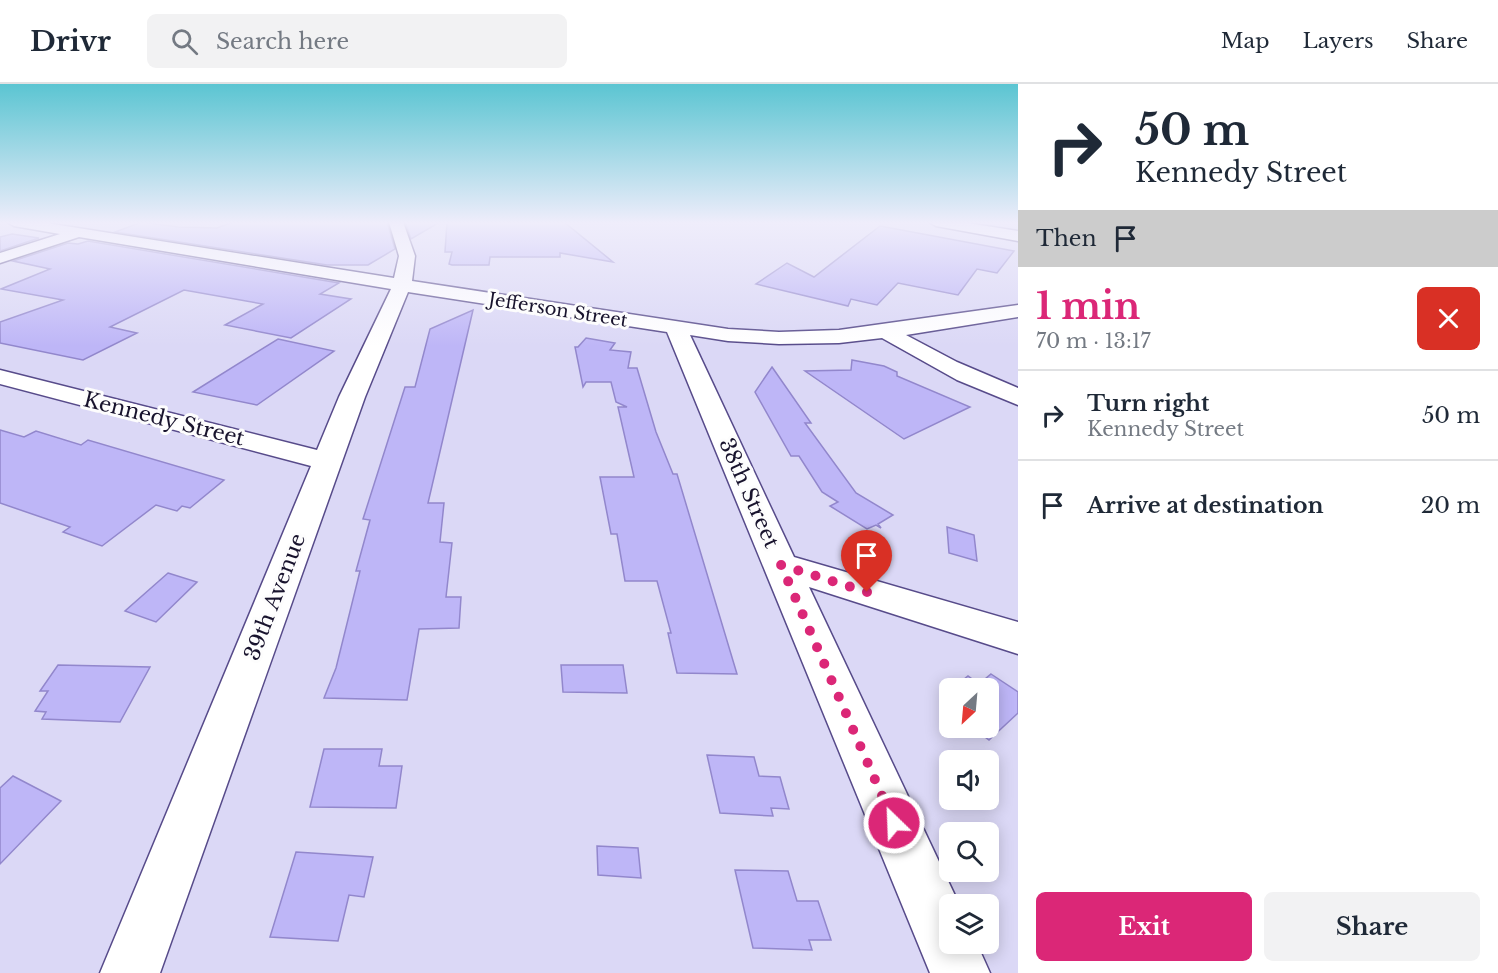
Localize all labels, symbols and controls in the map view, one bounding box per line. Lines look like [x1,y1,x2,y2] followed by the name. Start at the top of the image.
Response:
[147,14,567,68] search box
[30,24,111,59] text: Drivr
[168,25,201,58] icon: search
[216,28,349,55] text: Search here
[1221,28,1270,54] text: Map
[1303,28,1374,54] text: Layers
[1407,28,1468,54] text: Share
[1135,104,1249,156] text: 50 m
[1036,108,1114,186] icon: right
[1135,156,1347,189] text: Kennedy Street
[1109,222,1142,255] icon: arrive
[1036,225,1097,252] text: Then
[1036,284,1140,329] text: 1 min
[1417,287,1480,350] button: close
[485,288,629,332] street label: Jefferson Street
[1036,329,1151,353] text: 70 m · 13:17
[81,386,247,452] street label: Kennedy Street
[1087,390,1209,417] text: Turn right
[1036,399,1069,432] icon: right
[1422,402,1480,429] text: 50 m
[1087,417,1244,441] text: Kennedy Street
[713,434,785,552] street label: 38th Street
[1036,489,1069,522] icon: arrive
[1087,492,1324,519] text: Arrive at destination
[1421,492,1480,519] text: 20 m
[239,530,311,664] street label: 39th Avenue
[841,530,892,592] pin
[850,539,883,572] icon: arrive
[939,678,999,738] north arrow
[939,678,999,954] map controls
[939,750,999,810] button: sound
[862,791,926,855] position arrow
[939,822,999,882] button: search
[1036,892,1252,961] button: Exit
[1264,892,1480,961] button: Share
[939,894,999,954] button: layers

